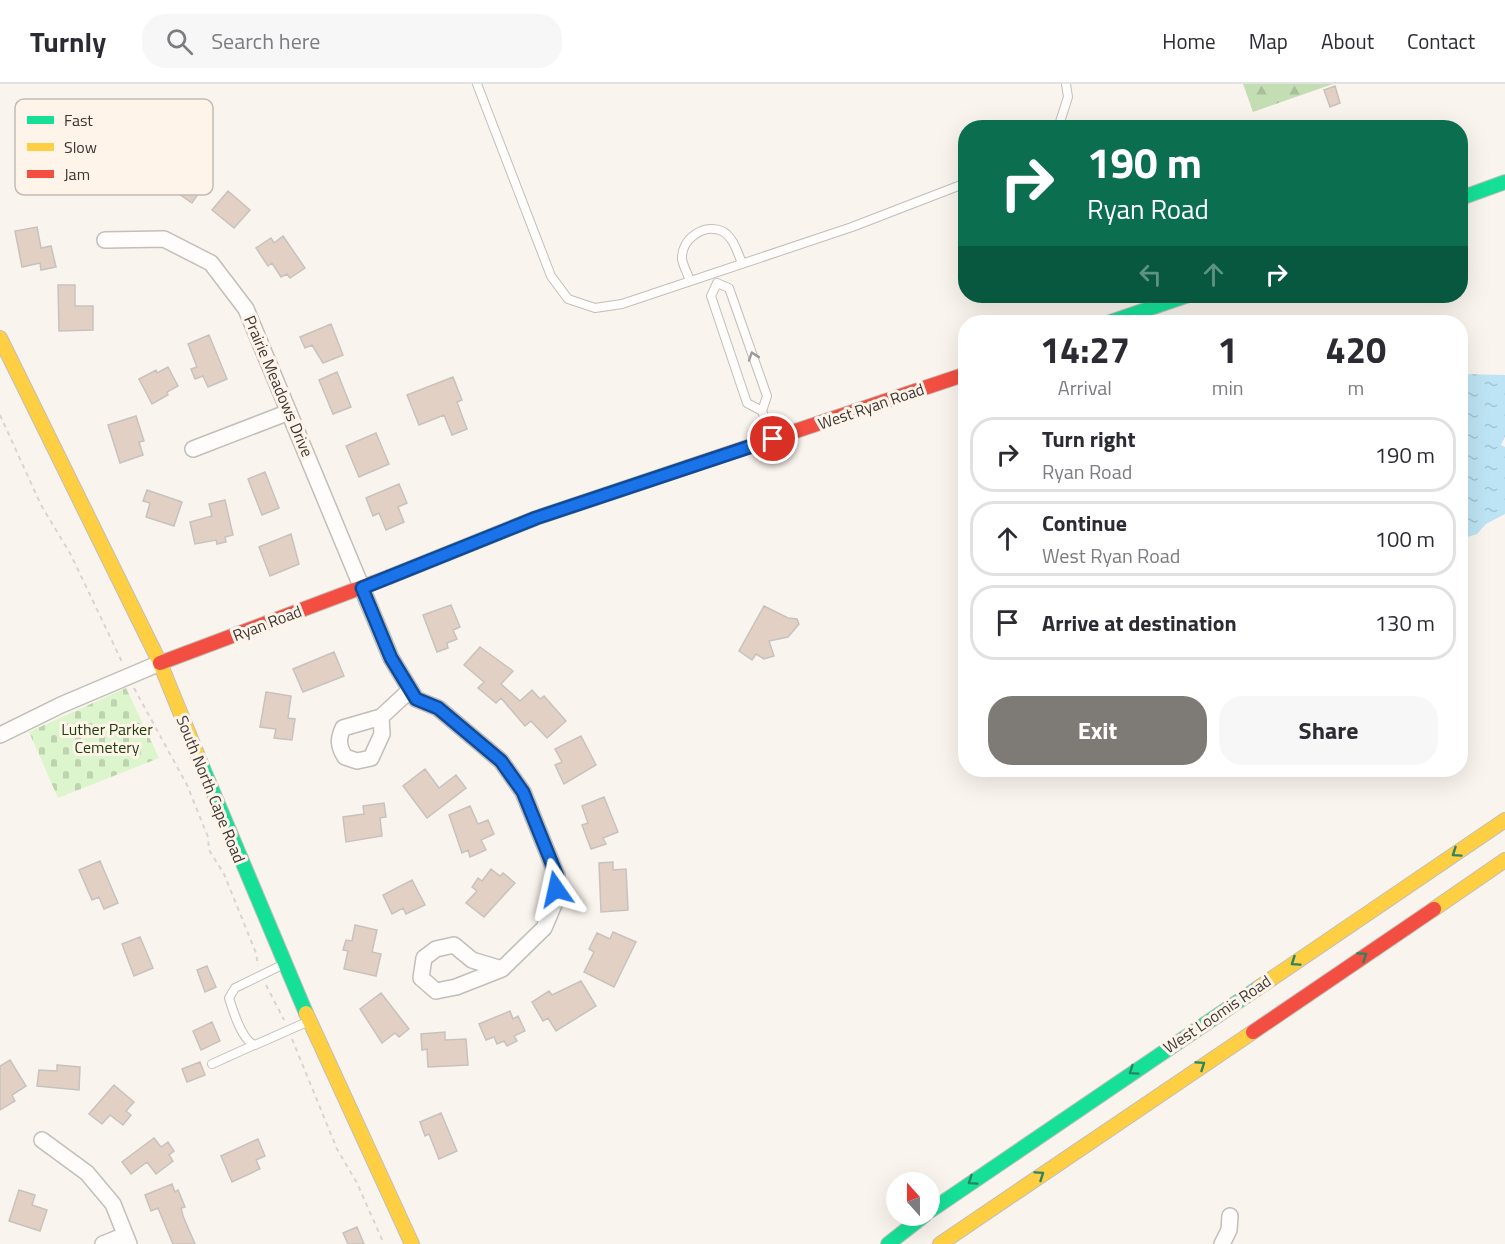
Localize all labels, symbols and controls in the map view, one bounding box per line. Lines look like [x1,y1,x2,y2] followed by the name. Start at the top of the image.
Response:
[142,14,562,68] search box
[30,20,106,63] text: Turnly
[211,24,320,58] text: Search here
[163,25,196,58] icon: search
[1162,25,1216,57] text: Home
[1249,25,1288,57] text: Map
[1321,25,1374,57] text: About
[1407,25,1475,57] text: Contact
[15,99,213,195] legend
[64,108,93,132] text: Fast
[1087,130,1202,194] text: 190 m
[64,135,97,159] text: Slow
[988,144,1066,222] icon: right
[64,162,90,186] text: Jam
[1087,188,1209,229] text: Ryan Road
[1134,258,1167,291] icon: left
[1197,258,1230,291] icon: ahead
[1260,258,1293,291] icon: right
[238,312,320,460] street label: Prairie Meadows Drive
[1040,322,1130,377] text: 14:27
[1218,322,1238,377] text: 1
[1326,322,1386,377] text: 420
[748,351,761,362] one-way arrow
[1058,372,1112,403] text: Arrival
[1212,372,1244,403] text: min
[1347,372,1364,403] text: m
[815,377,927,435] street label: West Ryan Road
[747,413,798,464] pin
[756,422,789,455] icon: arrive
[1042,422,1136,456] text: Turn right
[991,438,1024,471] icon: right
[1375,438,1435,472] text: 190 m
[1042,456,1132,487] text: Ryan Road
[1042,506,1127,540] text: Continue
[991,522,1024,555] icon: ahead
[1375,522,1435,556] text: 100 m
[1042,540,1180,571] text: West Ryan Road
[229,599,305,647] street label: Ryan Road
[991,606,1024,639] icon: arrive
[1042,606,1237,640] text: Arrive at destination
[1375,606,1435,640] text: 130 m
[988,696,1207,765] button: Exit
[1219,696,1438,765] button: Share
[170,712,252,866] street label: South North Cape Road
[61,717,153,759] park label: Luther Parker Cemetery
[1452,846,1463,857] one-way arrow
[524,857,588,921] position arrow
[1356,952,1367,963] one-way arrow
[1290,955,1301,966] one-way arrow
[1158,969,1276,1059] street label: West Loomis Road
[1195,1061,1206,1072] one-way arrow
[1129,1064,1140,1075] one-way arrow
[1033,1171,1044,1182] one-way arrow
[886,1172,940,1226] north arrow
[886,1172,940,1226] map controls
[968,1174,979,1185] one-way arrow

